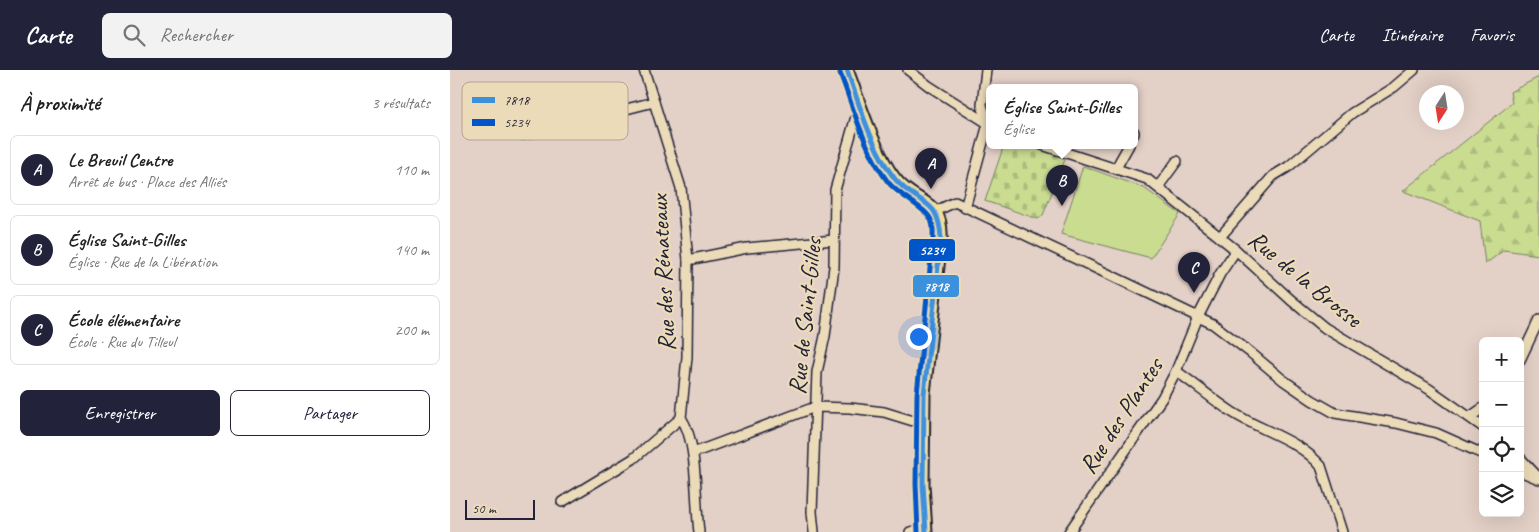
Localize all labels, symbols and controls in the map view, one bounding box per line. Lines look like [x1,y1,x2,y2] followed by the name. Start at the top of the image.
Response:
[102,13,452,58] search box
[25,20,72,50] text: Carte
[120,21,148,49] icon: search
[160,23,233,47] text: Rechercher
[1319,24,1354,46] text: Carte
[1382,24,1443,46] text: Itinéraire
[1471,24,1514,46] text: Favoris
[462,82,628,140] legend
[986,84,1138,149] popup
[1419,85,1464,130] north arrow
[20,90,100,116] text: À proximité
[504,92,531,109] text: 7818
[371,93,430,113] text: 3 résultats
[1003,95,1121,119] text: Église Saint-Gilles
[504,114,531,131] text: 5234
[1003,119,1034,139] text: Église
[68,148,172,172] text: Le Breuil Centre
[915,148,947,189] pin: A
[33,160,41,180] text: A
[395,160,429,180] text: 110 m
[1046,165,1078,206] pin: B
[68,172,226,192] text: Arrêt de bus · Place des Alliés
[643,191,683,352] street label: Rue des Rénateaux
[1242,223,1370,336] street label: Rue de la Brosse
[68,228,185,252] text: Église Saint-Gilles
[781,234,829,396] street label: Rue de Saint-Gilles
[908,238,956,262] line badge: 5234
[33,240,41,260] text: B
[395,240,429,260] text: 140 m
[920,242,946,259] text: 5234
[68,252,217,272] text: Église · Rue de la Libération
[1178,252,1210,293] pin: C
[912,274,960,298] line badge: 7818
[923,278,950,295] text: 7818
[68,308,179,332] text: École élémentaire
[33,320,41,340] text: C
[395,320,429,340] text: 200 m
[906,324,932,350] your location
[68,332,175,352] text: École · Rue du Tilleul
[1479,337,1524,517] map controls
[1479,337,1524,382] button: +
[1072,350,1172,480] street label: Rue des Plantes
[1479,382,1524,427] button: −
[20,390,220,436] button: Enregistrer
[230,390,430,436] button: Partager
[1479,427,1524,472] button: locate
[1479,472,1524,517] button: layers
[465,497,535,520] scale bar
[472,500,496,517] text: 50 m

